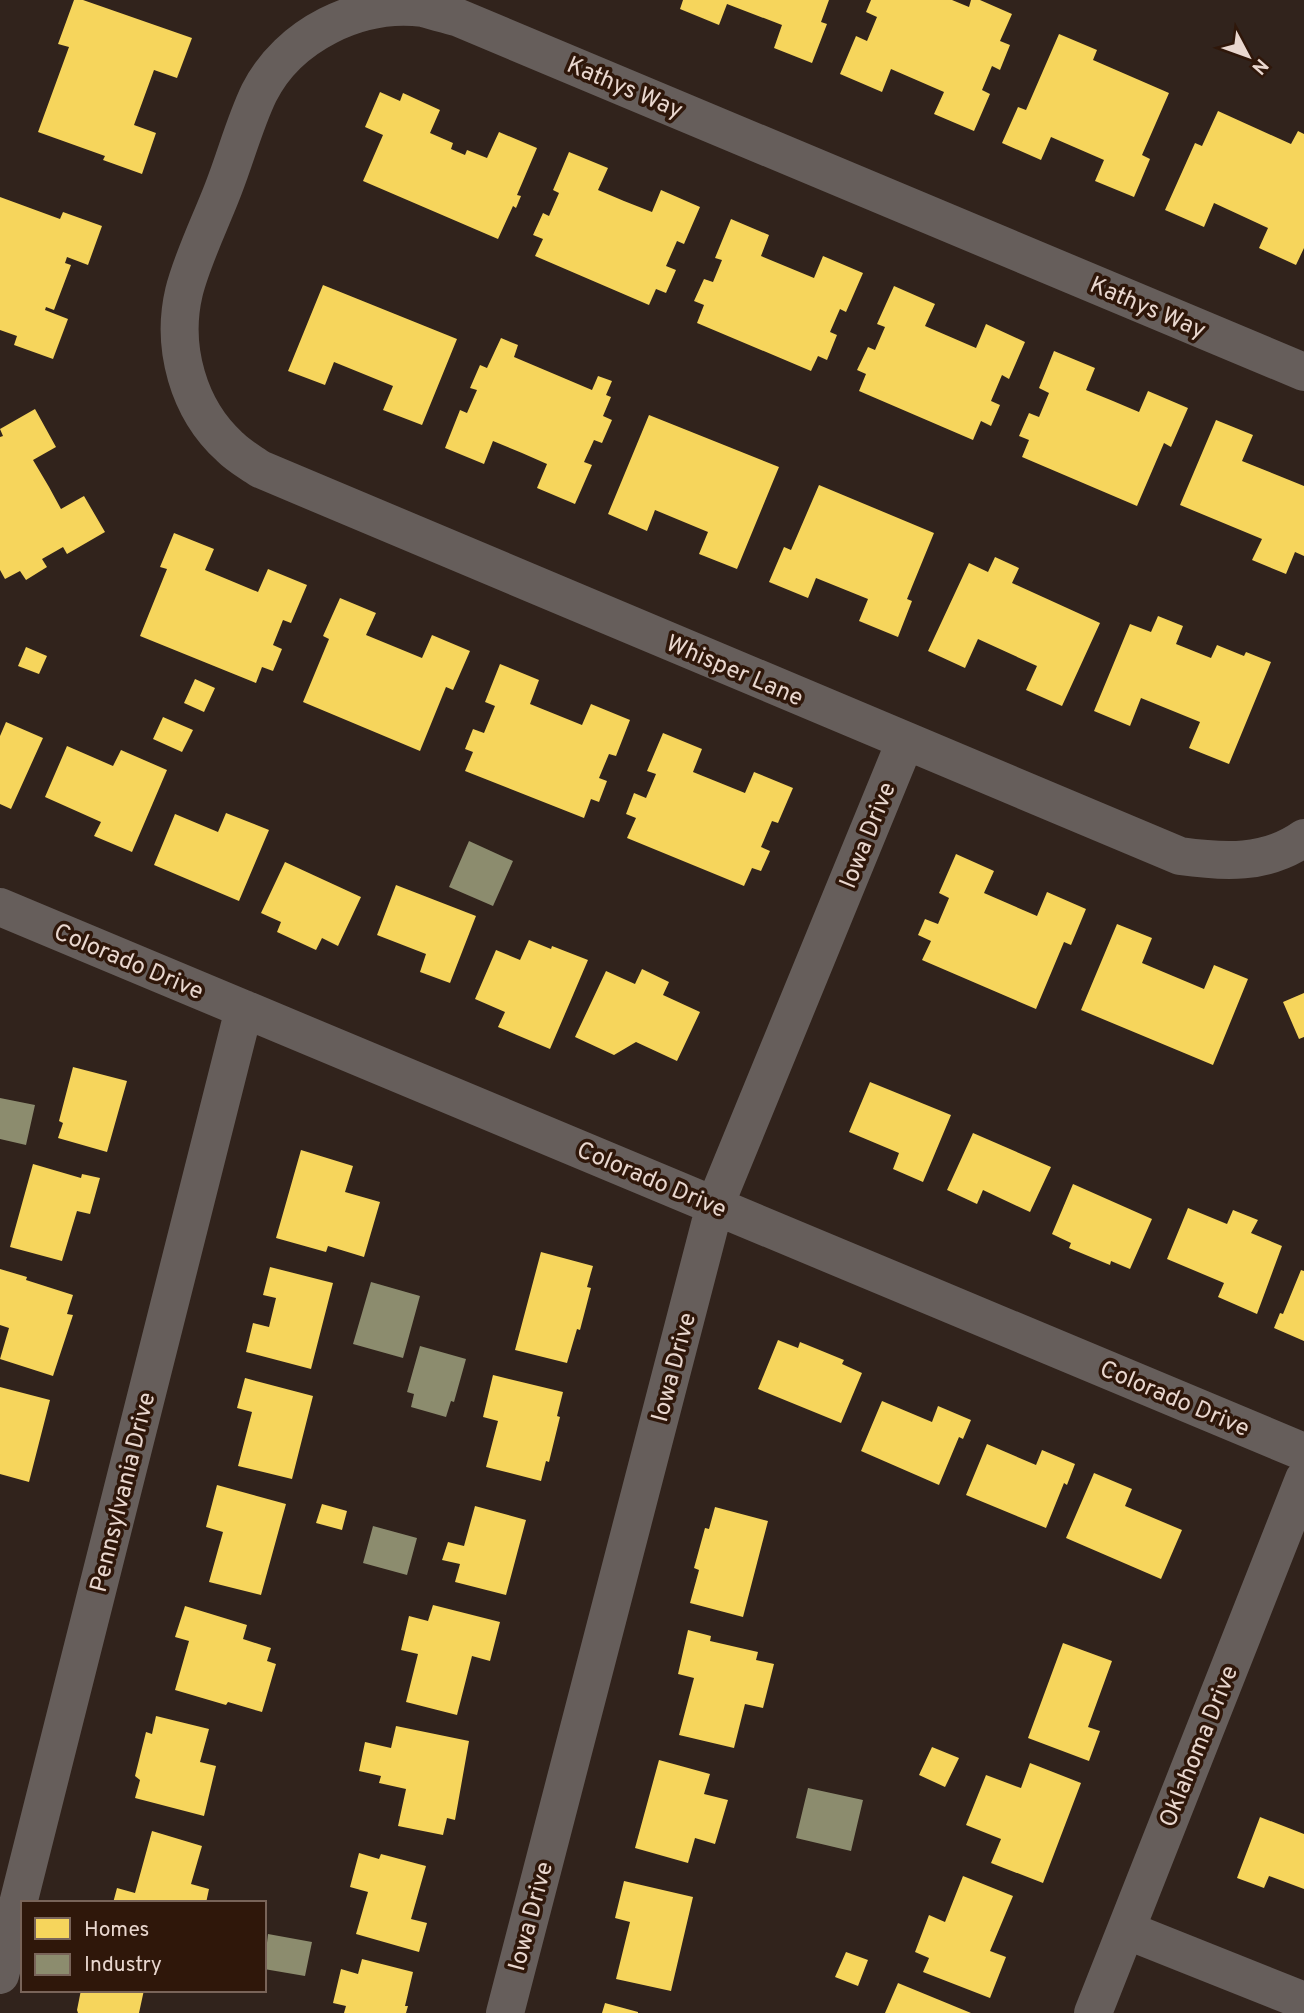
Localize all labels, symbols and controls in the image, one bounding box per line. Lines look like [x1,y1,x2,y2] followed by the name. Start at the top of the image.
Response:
[1213,21,1283,91] north arrow
[562,51,687,127] street label: Kathys Way
[1246,53,1273,79] text: N
[1085,271,1210,347] street label: Kathys Way
[661,629,807,714] street label: Whisper Lane
[834,778,904,893] street label: Iowa Drive
[49,918,208,1008] street label: Colorado Drive
[572,1136,731,1226] street label: Colorado Drive
[646,1310,704,1426] street label: Iowa Drive
[1095,1355,1254,1445] street label: Colorado Drive
[85,1389,163,1596] street label: Pennsylvania Drive
[1154,1661,1246,1832] street label: Oklahoma Drive
[503,1859,561,1975] street label: Iowa Drive
[21,1901,266,1992] legend
[84,1917,149,1944] text: Homes
[84,1952,162,1979] text: Industry

